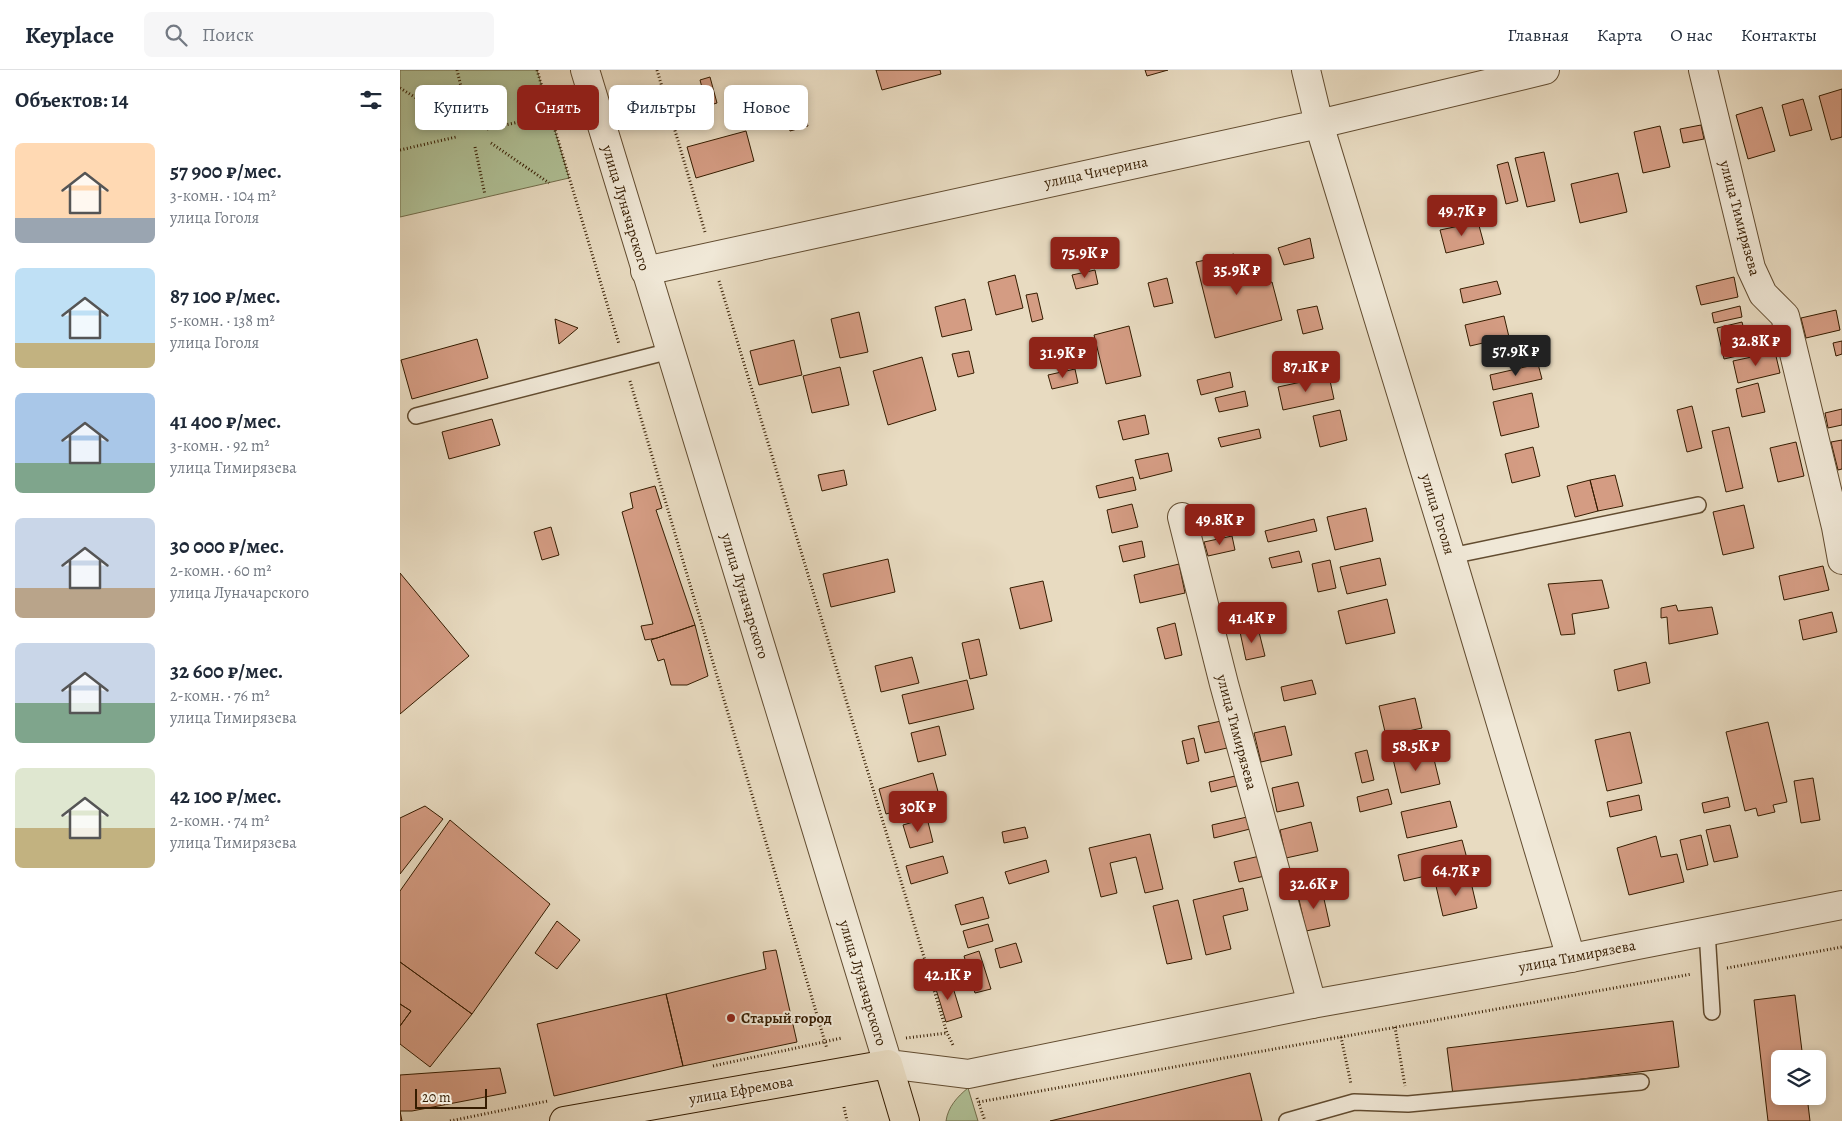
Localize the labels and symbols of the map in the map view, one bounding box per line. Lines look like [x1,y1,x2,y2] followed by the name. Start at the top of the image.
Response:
[597,142,655,273] street label: улица Луначарского
[1041,151,1150,193] street label: улица Чичерина
[1715,157,1765,278] street label: улица Тимирязева
[1416,194,1508,237] pin: 49.7K ₽
[1039,236,1131,279] pin: 75.9K ₽
[1191,254,1283,296] pin: 35.9K ₽
[1710,324,1802,367] pin: 32.8K ₽
[1470,334,1562,377] pin: 57.9K ₽
[1017,336,1109,379] pin: 31.9K ₽
[1260,350,1352,393] pin: 87.1K ₽
[1416,470,1460,557] street label: улица Гоголя
[1174,504,1266,546] pin: 49.8K ₽
[716,530,774,661] street label: улица Луначарского
[1206,602,1298,644] pin: 41.4K ₽
[1212,671,1262,792] street label: улица Тимирязева
[1370,730,1462,772] pin: 58.5K ₽
[883,790,953,833] pin: 30K ₽
[1410,854,1502,897] pin: 64.7K ₽
[1268,868,1360,910] pin: 32.6K ₽
[834,917,892,1048] street label: улица Луначарского
[1516,935,1637,977] street label: улица Тимирязева
[902,958,994,1001] pin: 42.1K ₽
[741,1008,832,1028] place label: Старый город
[725,1012,737,1024] marker: Старый город
[686,1071,795,1109] street label: улица Ефремова
[415,1086,488,1109] scale bar

